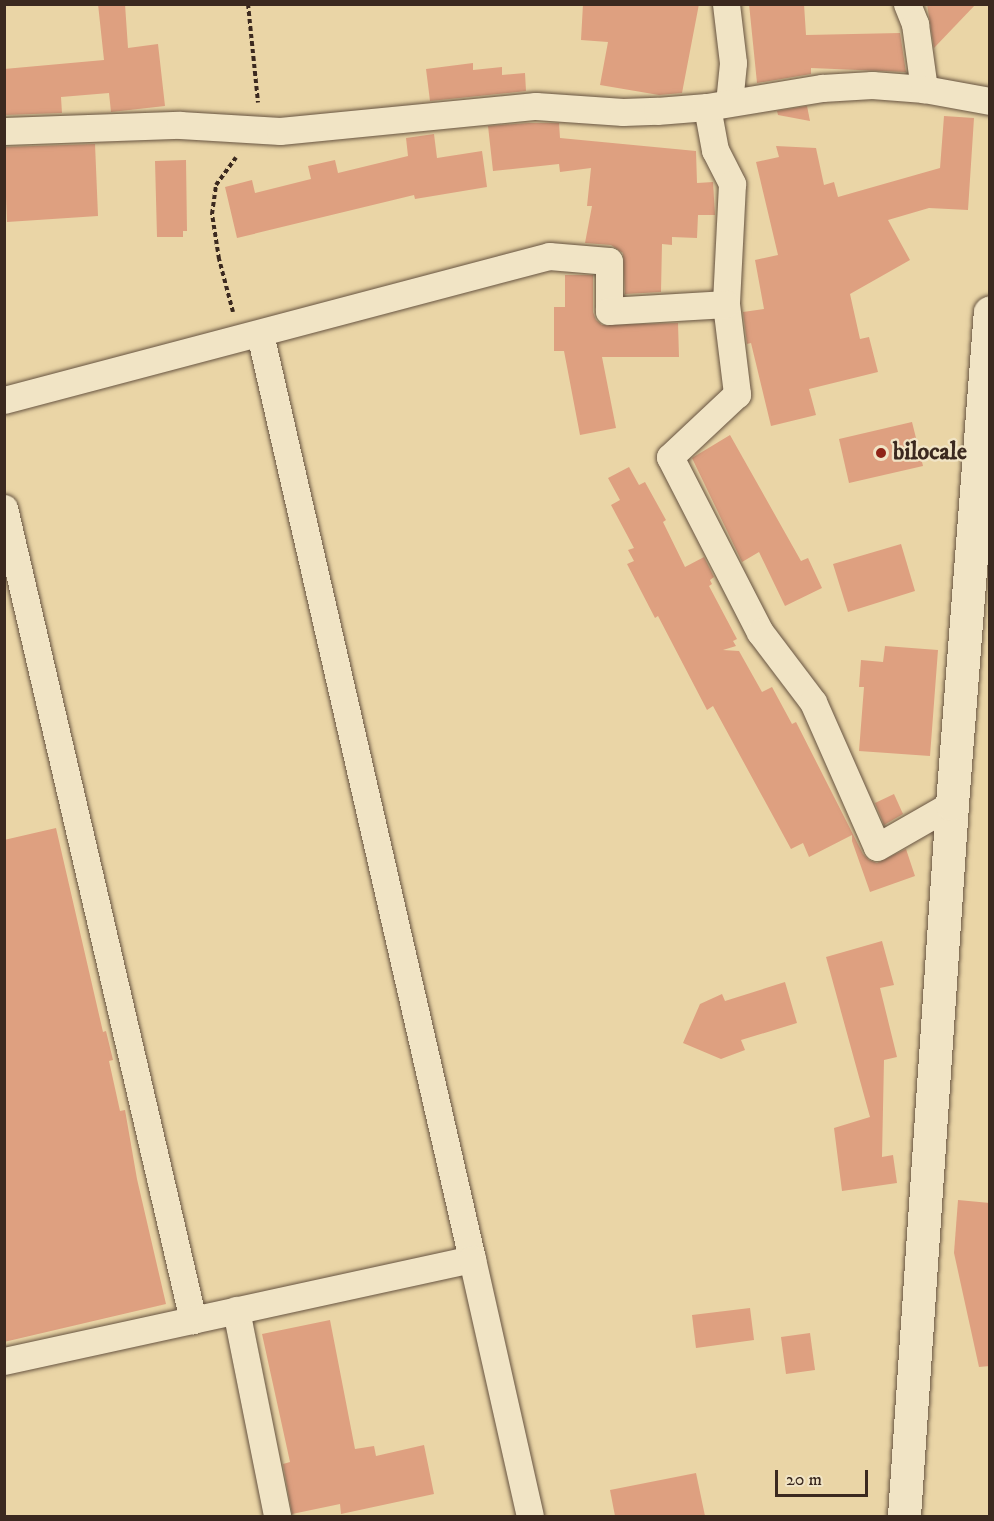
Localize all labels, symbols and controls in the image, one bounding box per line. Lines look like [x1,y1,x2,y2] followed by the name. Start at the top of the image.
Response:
[893,439,967,467] place label: bilocale
[874,446,888,460] marker: bilocale
[778,1458,871,1496] scale bar
[786,1469,822,1491] text: 20 m

